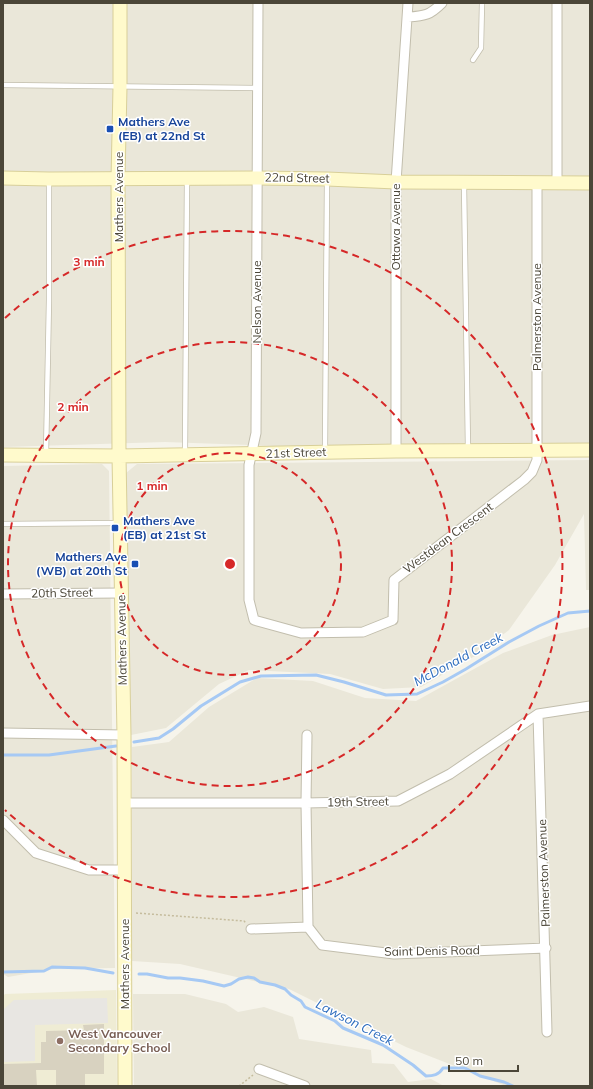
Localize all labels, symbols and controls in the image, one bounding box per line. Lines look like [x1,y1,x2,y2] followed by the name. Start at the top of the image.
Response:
[118,114,206,143] place label: Mathers Ave (EB) at 22nd St
[105,124,115,134] marker: Mathers Ave (EB) at 22nd St
[111,152,126,242] street label: Mathers Avenue
[264,169,330,186] street label: 22nd Street
[388,183,403,271] street label: Ottawa Avenue
[73,254,105,269] text: 3 min
[249,260,264,344] street label: Nelson Avenue
[529,263,544,371] street label: Palmerston Avenue
[57,399,89,414] text: 2 min
[265,444,327,461] street label: 21st Street
[136,478,168,493] text: 1 min
[400,499,496,576] street label: Westdean Crescent
[123,513,206,542] place label: Mathers Ave (EB) at 21st St
[110,523,120,533] marker: Mathers Ave (EB) at 21st St
[36,549,127,578] place label: Mathers Ave (WB) at 20th St
[223,557,237,571] centre of rings
[130,559,140,569] marker: Mathers Ave (WB) at 20th St
[31,584,93,601] street label: 20th Street
[113,595,130,685] street label: Mathers Avenue
[411,629,506,689] water label: McDonald Creek
[327,793,389,810] street label: 19th Street
[534,819,553,927] street label: Palmerston Avenue
[117,919,132,1009] street label: Mathers Avenue
[384,942,480,959] street label: Saint Denis Road
[313,996,397,1049] water label: Lawson Creek
[68,1026,171,1055] place label: West Vancouver Secondary School
[55,1036,65,1046] marker: West Vancouver Secondary School
[449,1047,518,1073] scale bar
[455,1053,483,1068] text: 50 m

